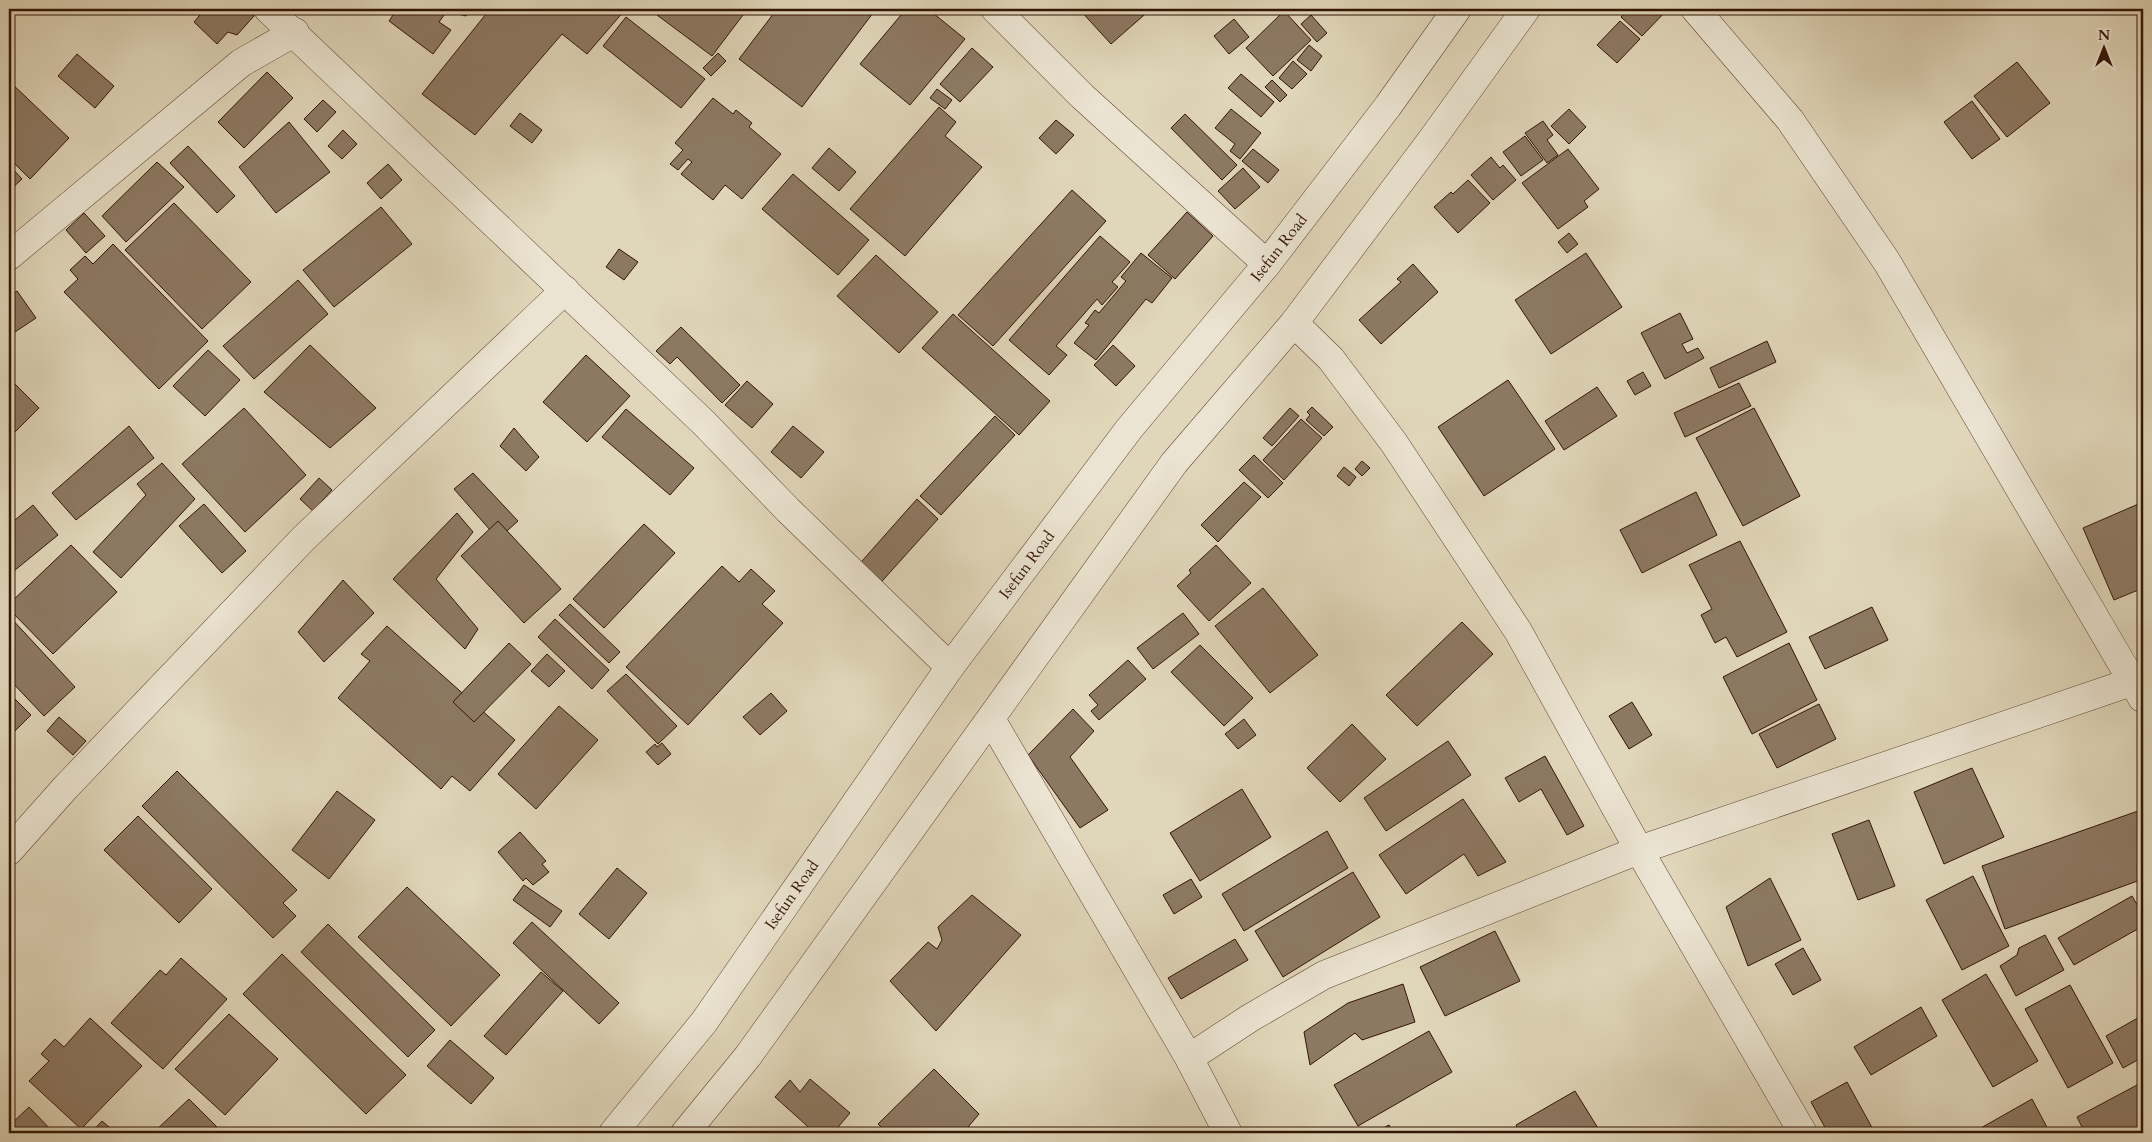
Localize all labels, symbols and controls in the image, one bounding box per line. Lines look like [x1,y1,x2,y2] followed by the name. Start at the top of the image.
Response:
[2080,22,2130,72] north arrow
[2098,26,2110,45] text: N
[1246,209,1313,286] street label: Isefun Road
[994,526,1060,604] street label: Isefun Road
[760,855,824,934] street label: Isefun Road

